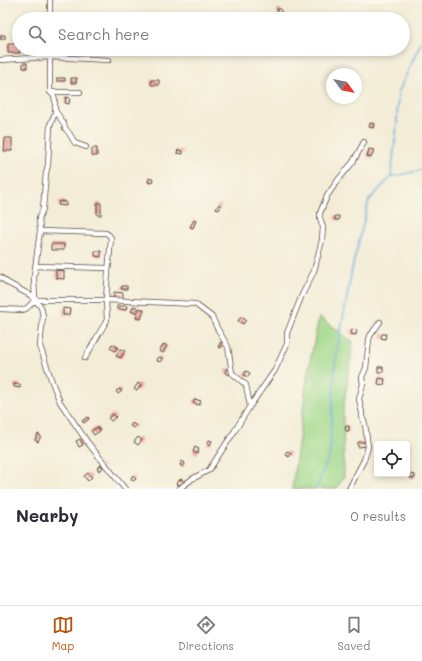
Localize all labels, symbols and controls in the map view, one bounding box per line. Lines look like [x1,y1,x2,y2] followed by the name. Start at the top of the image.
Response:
[12,12,410,56] search box
[26,23,48,45] icon: search
[58,24,149,44] text: Search here
[326,68,362,104] north arrow
[374,441,410,477] map controls
[374,441,410,477] button: locate
[16,504,78,526] text: Nearby
[351,507,406,524] text: 0 results
[52,614,74,653] tab: Map
[178,614,234,653] tab: Directions
[337,614,370,653] tab: Saved

